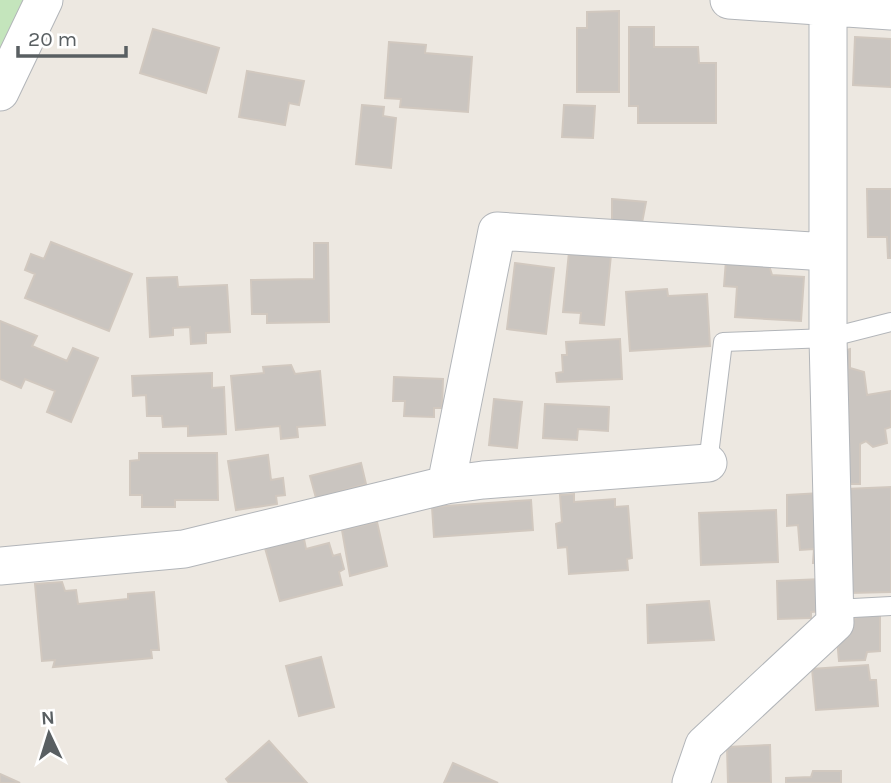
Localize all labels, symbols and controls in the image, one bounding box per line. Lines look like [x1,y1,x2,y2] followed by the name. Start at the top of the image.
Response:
[18,14,126,58] scale bar
[28,27,77,51] text: 20 m
[14,699,84,769] north arrow
[40,707,55,729] text: N

